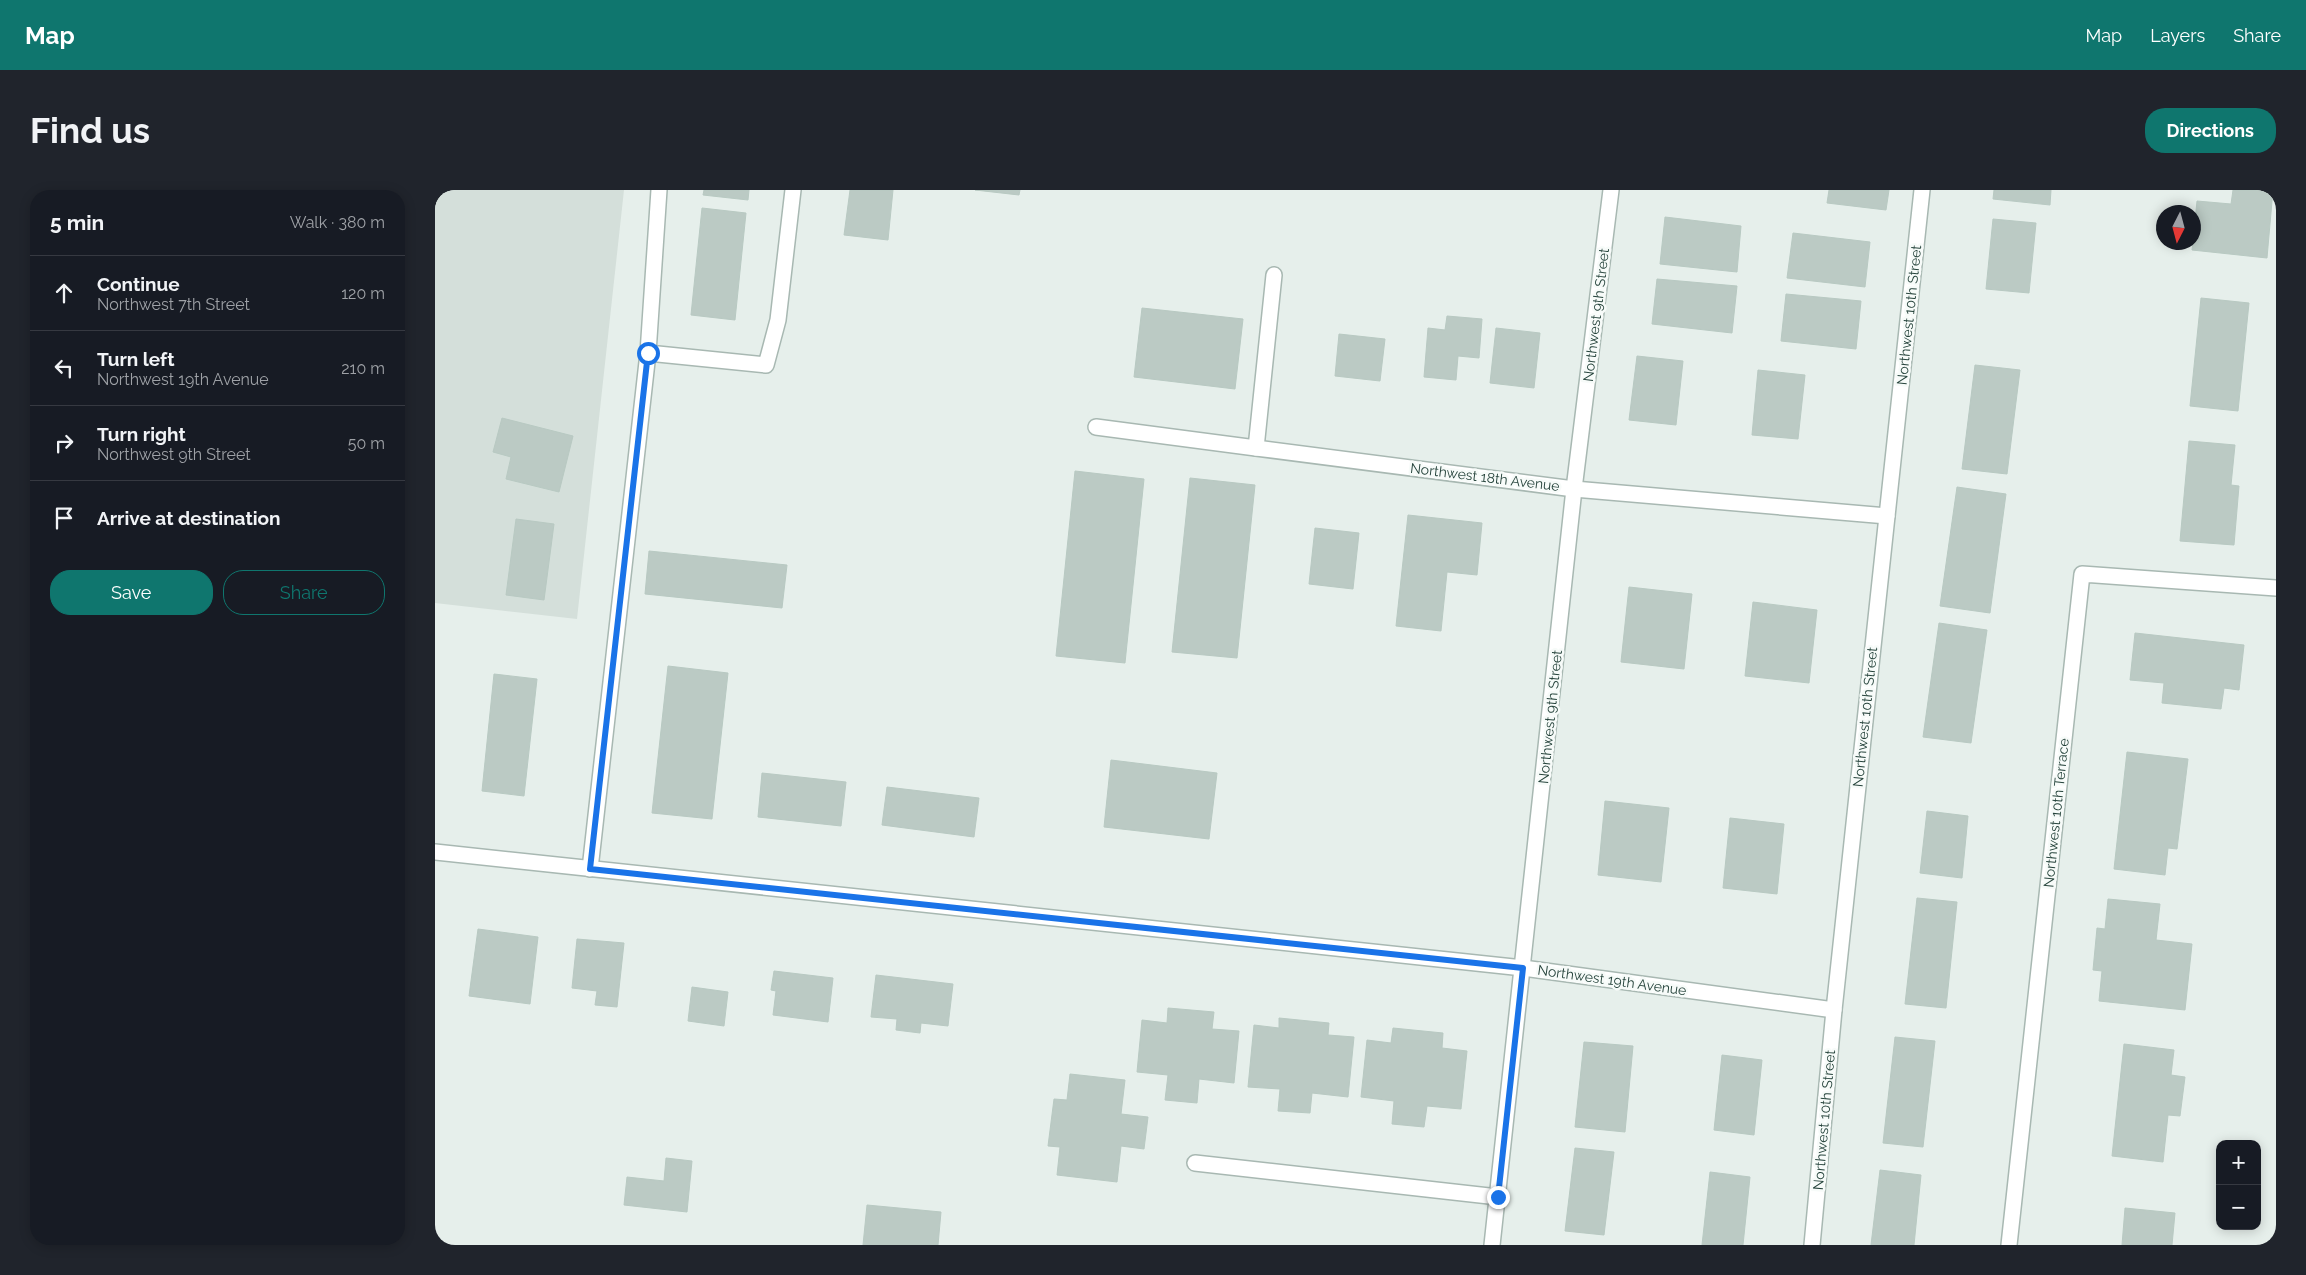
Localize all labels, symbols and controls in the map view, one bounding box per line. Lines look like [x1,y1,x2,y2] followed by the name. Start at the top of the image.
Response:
[25,21,75,50] text: Map
[2086,25,2122,46] text: Map
[2150,25,2205,46] text: Layers
[2233,25,2281,46] text: Share
[2145,108,2276,153] button: Directions
[30,110,150,151] text: Find us
[2156,205,2201,250] north arrow
[50,210,104,235] text: 5 min
[290,213,385,232] text: Walk · 380 m
[1894,244,1924,386] street label: Northwest 10th Street
[1580,247,1612,383] street label: Northwest 9th Street
[97,273,180,295] text: Continue
[50,279,78,307] icon: ahead
[341,284,385,303] text: 120 m
[97,295,250,314] text: Northwest 7th Street
[637,342,660,365] route start
[97,348,174,370] text: Turn left
[50,354,78,382] icon: left
[341,359,385,378] text: 210 m
[97,370,269,389] text: Northwest 19th Avenue
[97,423,186,445] text: Turn right
[50,429,78,457] icon: right
[348,434,385,453] text: 50 m
[97,445,251,464] text: Northwest 9th Street
[1409,460,1561,494] street label: Northwest 18th Avenue
[50,504,78,532] icon: arrive
[97,507,281,529] text: Arrive at destination
[50,570,213,615] button: Save
[223,570,385,615] button: Share
[1850,646,1880,788] street label: Northwest 10th Street
[1535,649,1565,785] street label: Northwest 9th Street
[2040,738,2072,888] street label: Northwest 10th Terrace
[1536,962,1688,998] street label: Northwest 19th Avenue
[1810,1049,1838,1191] street label: Northwest 10th Street
[2216,1140,2261,1230] map controls
[2216,1140,2261,1185] button: +
[2216,1185,2261,1230] button: −
[1487,1186,1510,1209] route end

